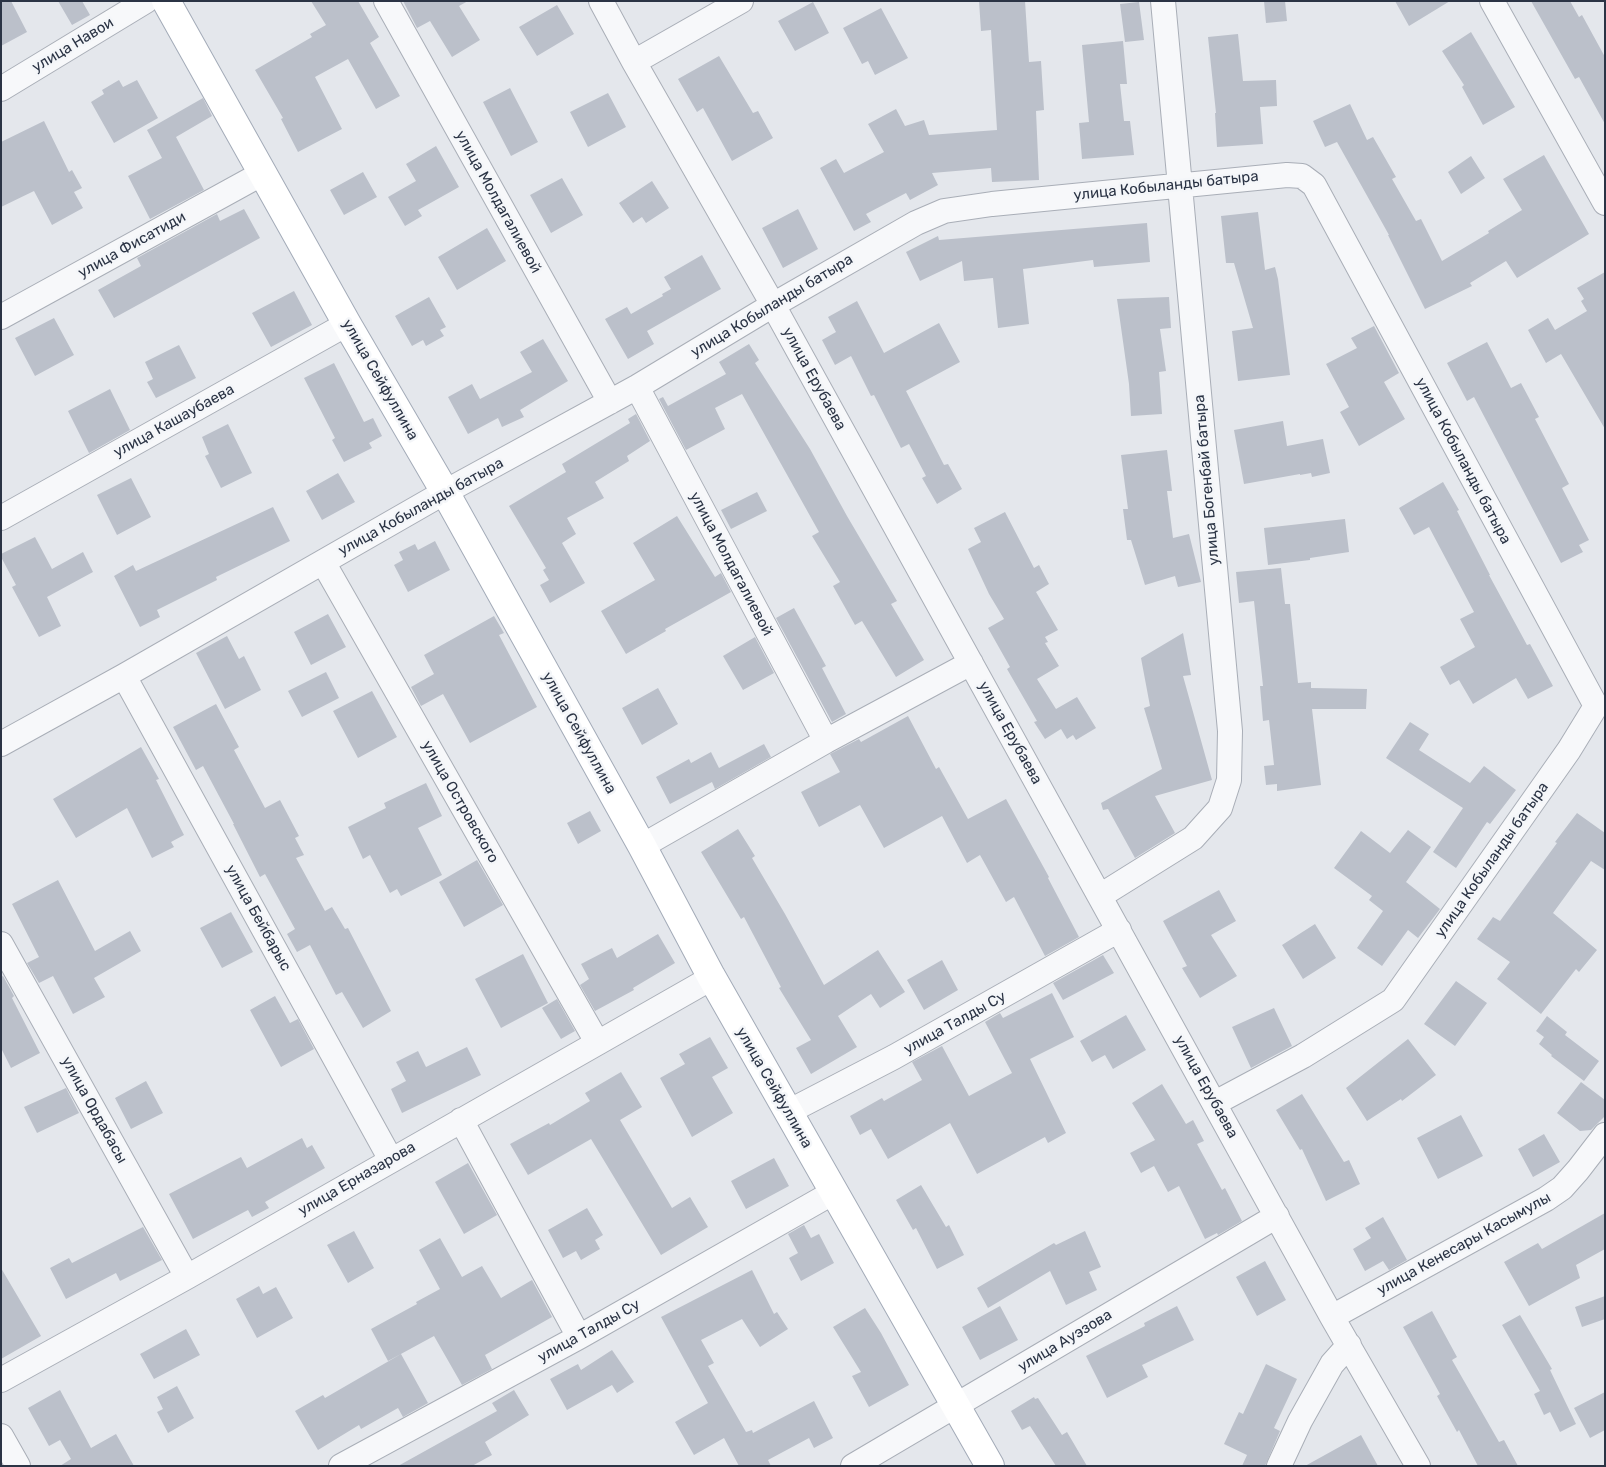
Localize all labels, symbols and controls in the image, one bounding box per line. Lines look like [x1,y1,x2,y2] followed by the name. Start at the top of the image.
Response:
[29,14,117,76] street label: улица Навои
[451,128,545,276] street label: улица Молдагалиевой
[1073,167,1259,205] street label: улица Кобыланды батыра
[75,208,189,282] street label: улица Фисатиди
[688,250,856,362] street label: улица Кобыланды батыра
[338,316,422,444] street label: улица Сейфуллина
[778,324,850,434] street label: улица Ерубаева
[1411,375,1515,547] street label: улица Кобыланды батыра
[111,380,237,462] street label: улица Кашаубаева
[1191,394,1223,566] street label: улица Богенбай батыра
[335,454,507,560] street label: улица Кобыланды батыра
[685,489,777,639] street label: улица Молдагалиевой
[538,669,620,797] street label: улица Сейфуллина
[974,678,1046,788] street label: улица Ерубаева
[418,738,502,866] street label: улица Островского
[1431,779,1553,941] street label: улица Кобыланды батыра
[221,862,295,974] street label: улица Бейбарыс
[901,987,1009,1059] street label: улица Талды Су
[732,1024,816,1152] street label: улица Сейфуллина
[1170,1032,1242,1142] street label: улица Ерубаева
[57,1054,131,1166] street label: улица Ордабасы
[295,1138,419,1220] street label: улица Ерназарова
[1374,1189,1554,1299] street label: улица Кенесары Касымулы
[535,1295,643,1367] street label: улица Талды Су
[1015,1306,1115,1376] street label: улица Ауэзова

